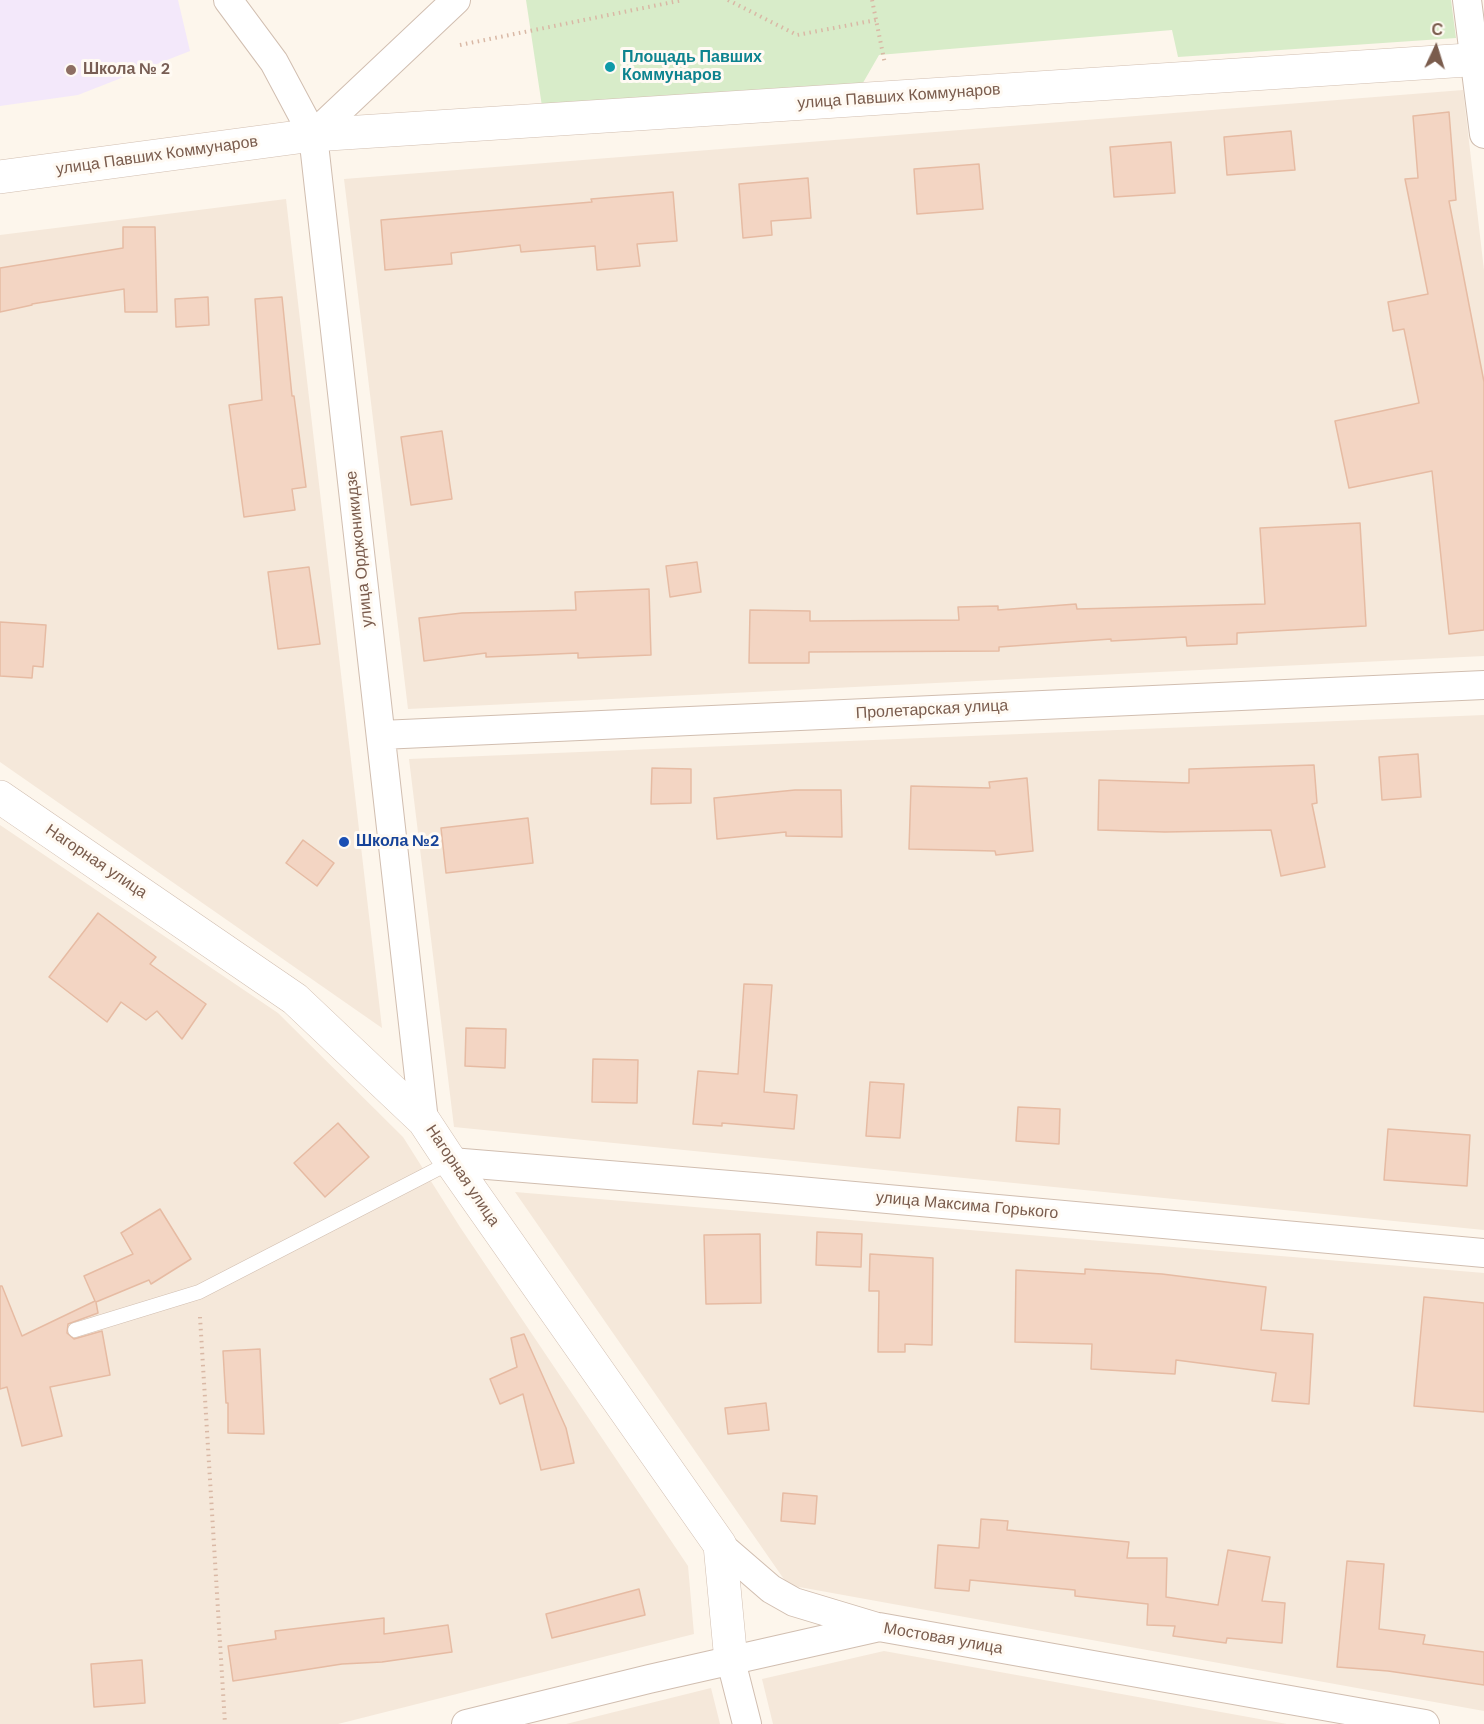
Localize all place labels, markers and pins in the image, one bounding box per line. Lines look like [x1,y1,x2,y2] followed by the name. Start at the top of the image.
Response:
[622,48,762,86] place label: Площадь Павших Коммунаров
[83,60,170,80] place label: Школа № 2
[603,60,617,74] marker: Площадь Павших Коммунаров
[64,63,78,77] marker: Школа № 2
[356,832,439,852] place label: Школа №2
[337,835,351,849] marker: Школа №2

